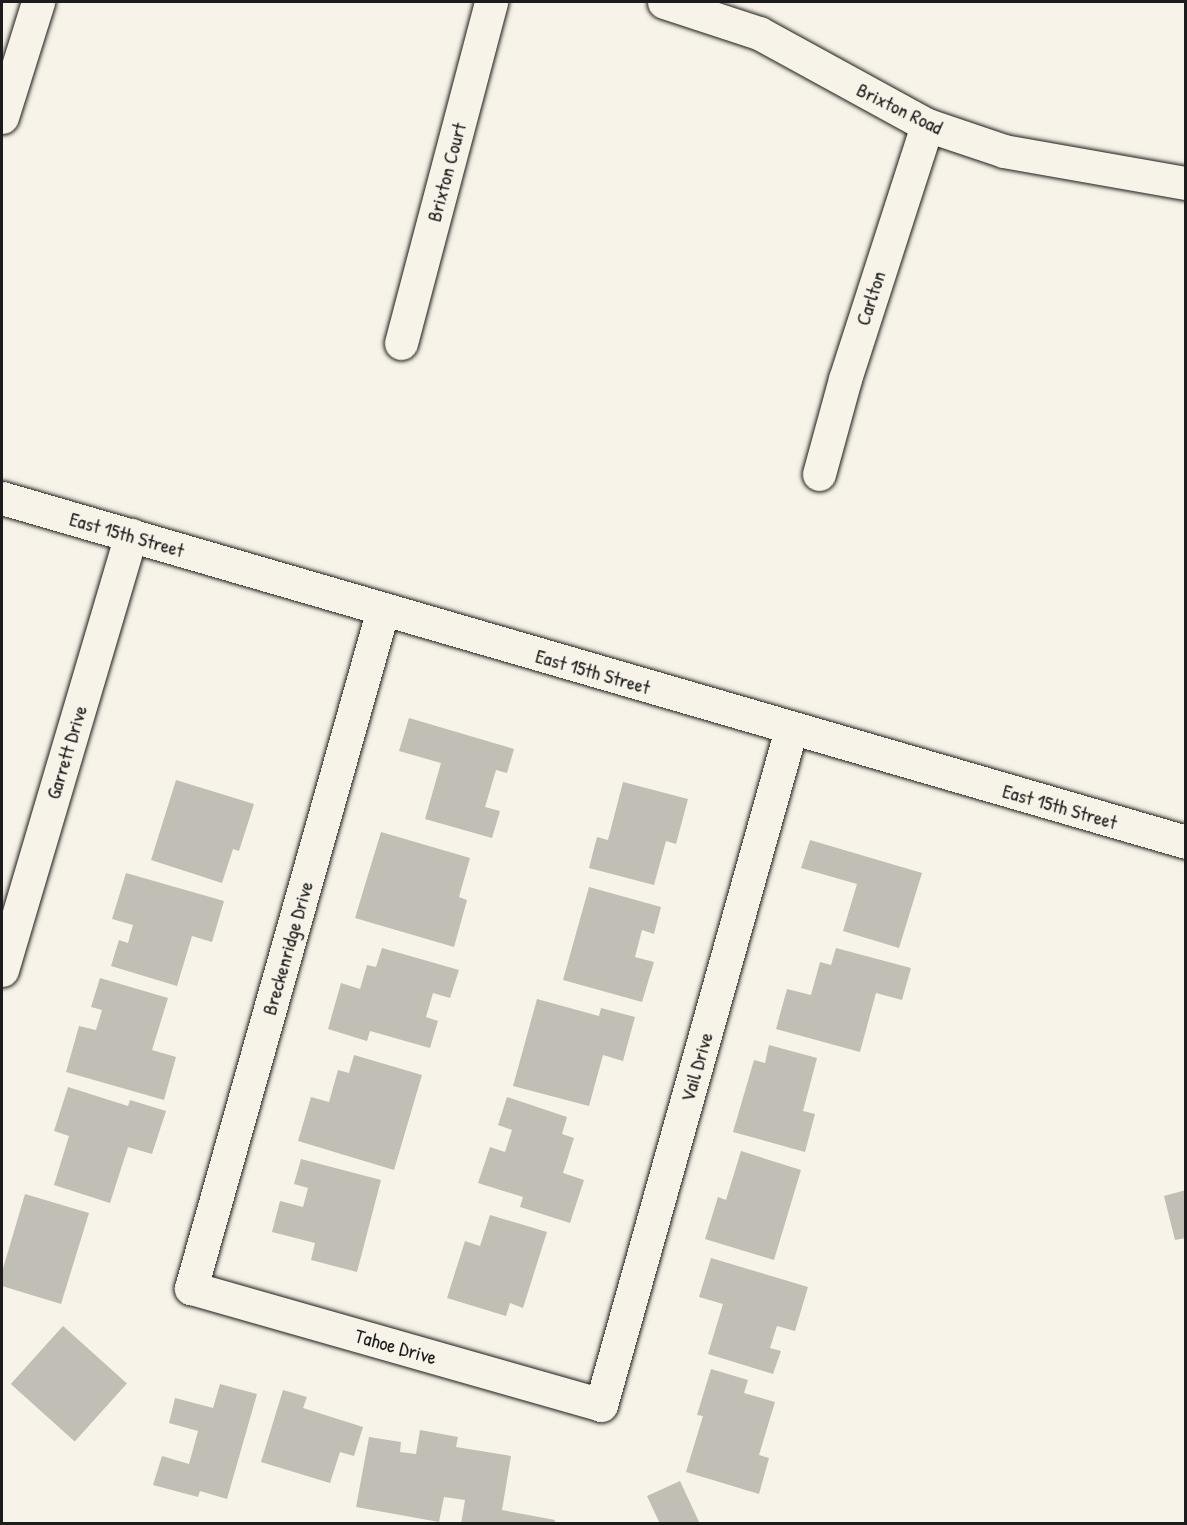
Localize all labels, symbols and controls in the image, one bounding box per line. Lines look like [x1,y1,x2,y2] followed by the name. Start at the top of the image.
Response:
[853,77,947,139] street label: Brixton Road
[421,120,471,224] street label: Brixton Court
[850,268,890,328] street label: Carlton
[67,506,187,562] street label: East 15th Street
[533,643,653,699] street label: East 15th Street
[40,702,92,802] street label: Garrett Drive
[1000,778,1120,834] street label: East 15th Street
[256,878,318,1018] street label: Breckenridge Drive
[675,1030,717,1104] street label: Vail Drive
[352,1323,440,1369] street label: Tahoe Drive

